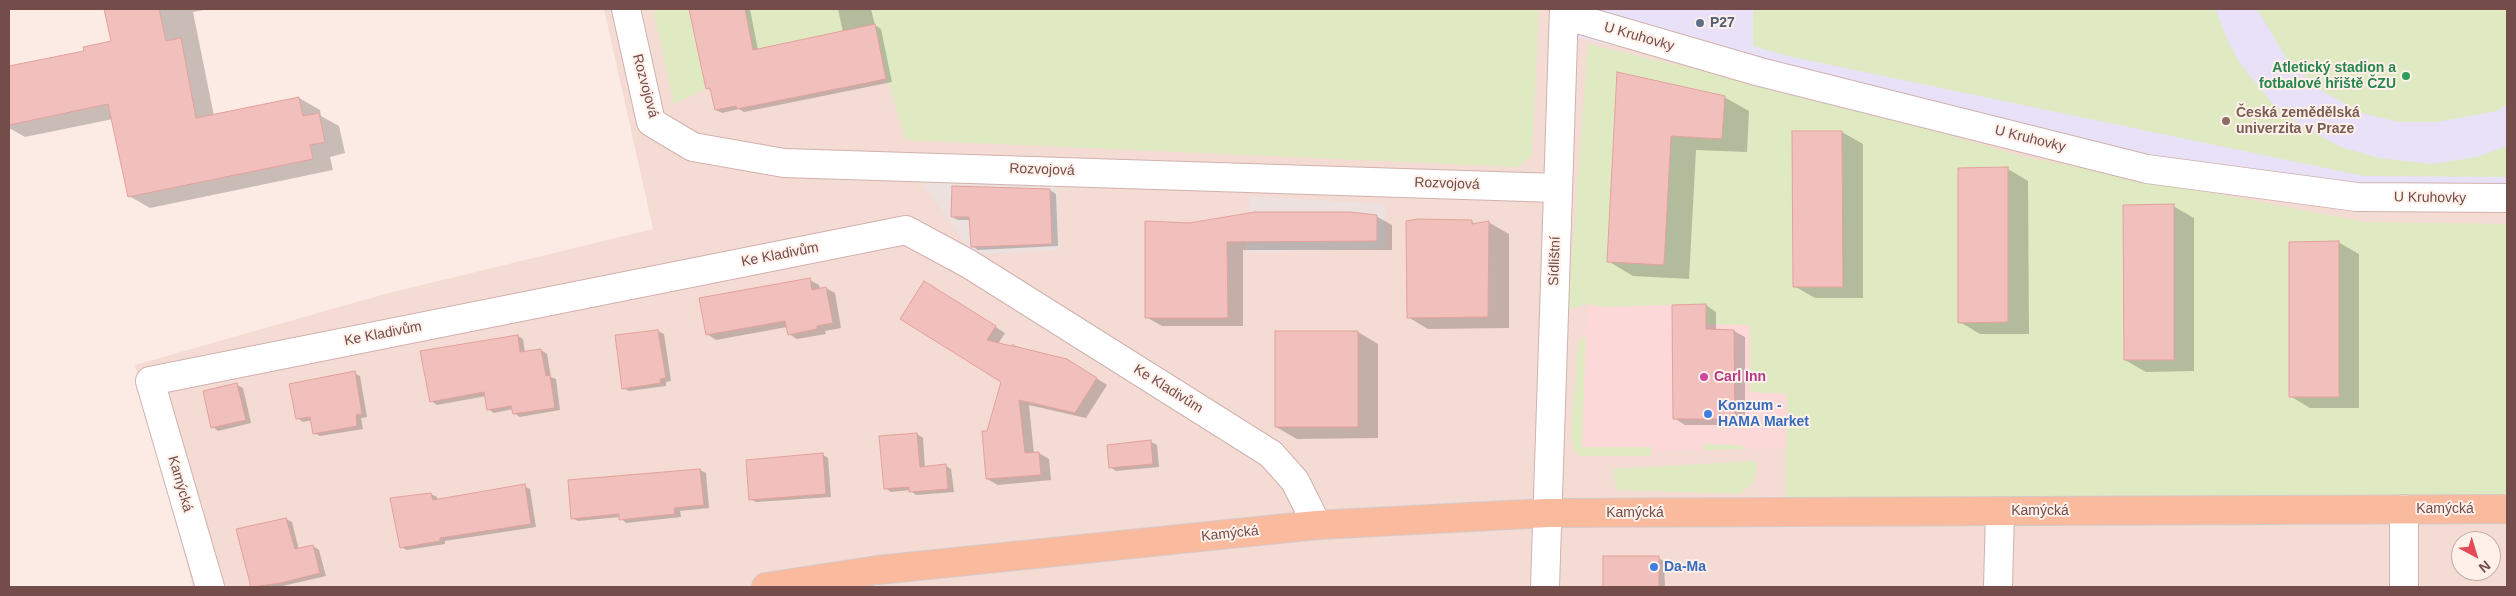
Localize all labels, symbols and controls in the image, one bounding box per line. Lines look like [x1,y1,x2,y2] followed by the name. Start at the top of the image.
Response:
[1710,15,1735,31] place label: P27
[1694,17,1706,29] marker: P27
[1602,19,1676,55] street label: U Kruhovky
[628,52,662,120] street label: Rozvojová
[2259,60,2396,92] place label: Atletický stadion a fotbalové hřiště ČZU
[2400,70,2412,82] marker: Atletický stadion a fotbalové hřiště ČZU
[2236,105,2360,138] place label: Česká zemědělská univerzita v Praze
[2220,115,2232,127] marker: Česká zemědělská univerzita v Praze
[1993,122,2067,156] street label: U Kruhovky
[1009,160,1075,180] street label: Rozvojová
[1414,174,1480,194] street label: Rozvojová
[2394,189,2466,207] street label: U Kruhovky
[1546,236,1564,286] street label: Sídlištní
[740,239,820,271] street label: Ke Kladivům
[343,318,423,350] street label: Ke Kladivům
[1130,361,1206,417] street label: Ke Kladivům
[1714,369,1766,385] place label: Carl Inn
[1698,371,1710,383] marker: Carl Inn
[1718,398,1809,431] place label: Konzum - HAMA Market
[1702,408,1714,420] marker: Konzum - HAMA Market
[164,454,196,514] street label: Kamýcká
[2416,501,2474,517] street label: Kamýcká
[2011,503,2069,519] street label: Kamýcká
[1606,505,1664,521] street label: Kamýcká
[1200,523,1260,545] street label: Kamýcká
[2451,531,2501,581] north arrow
[2476,557,2494,576] text: N
[1664,559,1706,575] place label: Da-Ma
[1648,561,1660,573] marker: Da-Ma

